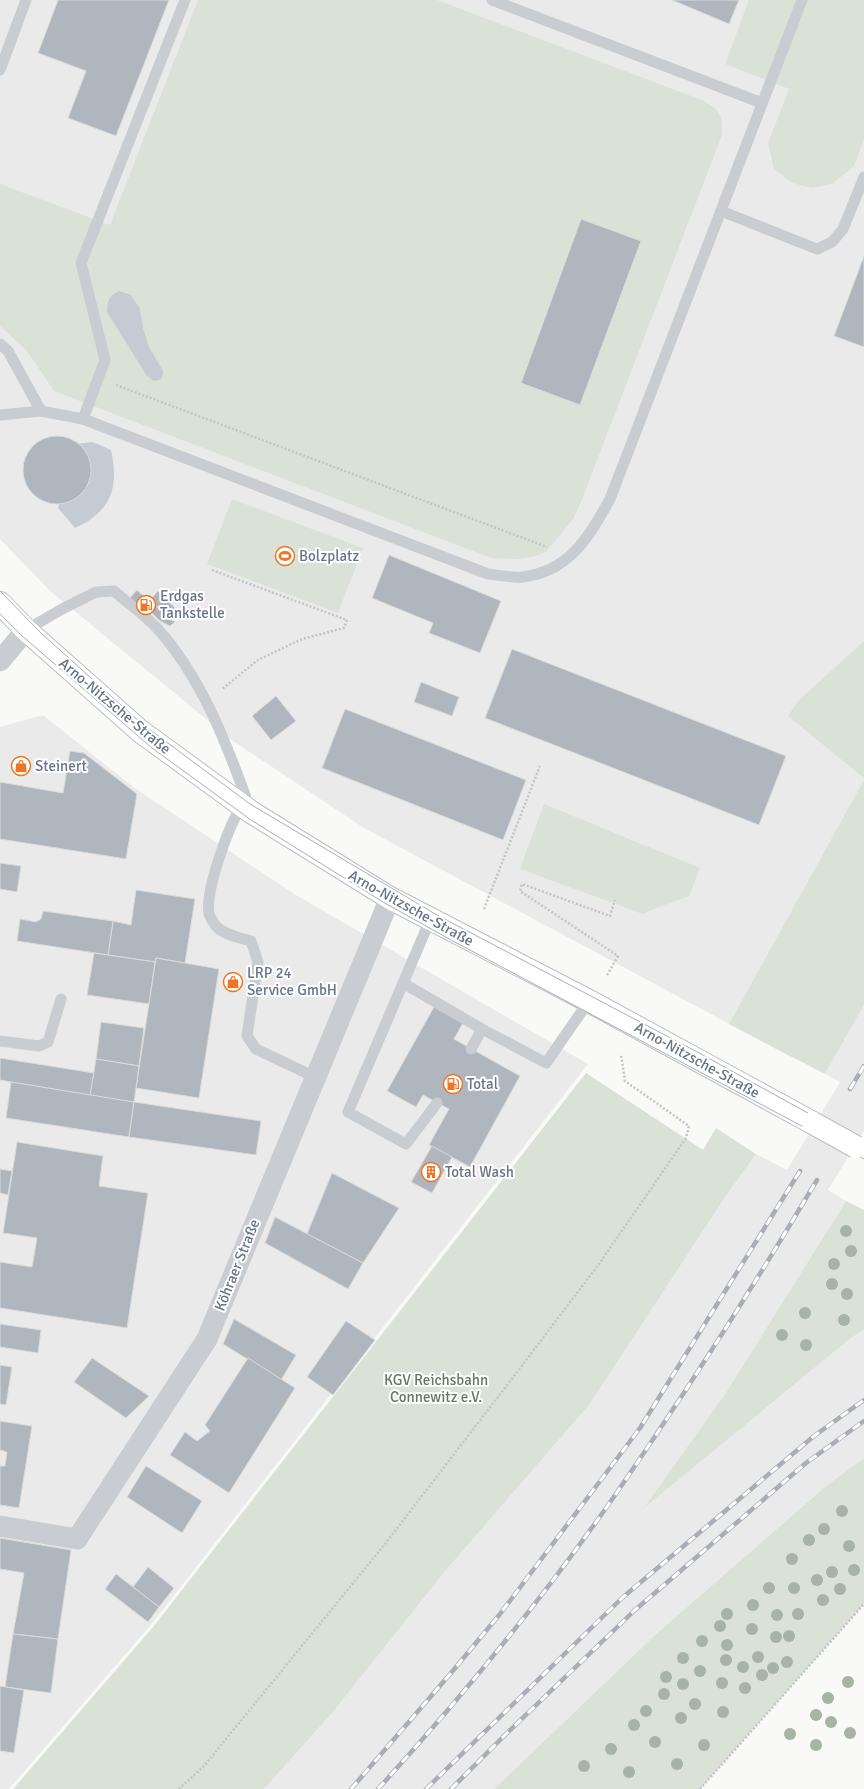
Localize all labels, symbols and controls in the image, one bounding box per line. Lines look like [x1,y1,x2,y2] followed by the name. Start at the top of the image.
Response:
[274,545,296,567] sports icon: Bolzplatz
[299,547,360,565] place label: Bolzplatz
[160,587,225,622] place label: Erdgas Tankstelle
[135,594,157,616] fuel station icon: Erdgas Tankstelle
[55,654,175,758] street label: Arno-Nitzsche-Straße
[10,755,32,777] shop icon: Steinert
[35,757,87,775] place label: Steinert
[345,866,477,950] street label: Arno-Nitzsche-Straße
[247,964,337,999] place label: LRP 24 Service GmbH
[222,971,244,993] shop icon: LRP 24 Service GmbH
[631,1018,763,1102] street label: Arno-Nitzsche-Straße
[442,1073,464,1095] fuel station icon: Total
[467,1075,498,1093] place label: Total
[420,1161,442,1183] building icon: Total Wash
[445,1163,514,1181] place label: Total Wash
[210,1216,264,1314] street label: Köhraer Straße
[384,1371,488,1406] park label: KGV Reichsbahn Connewitz e.V.

